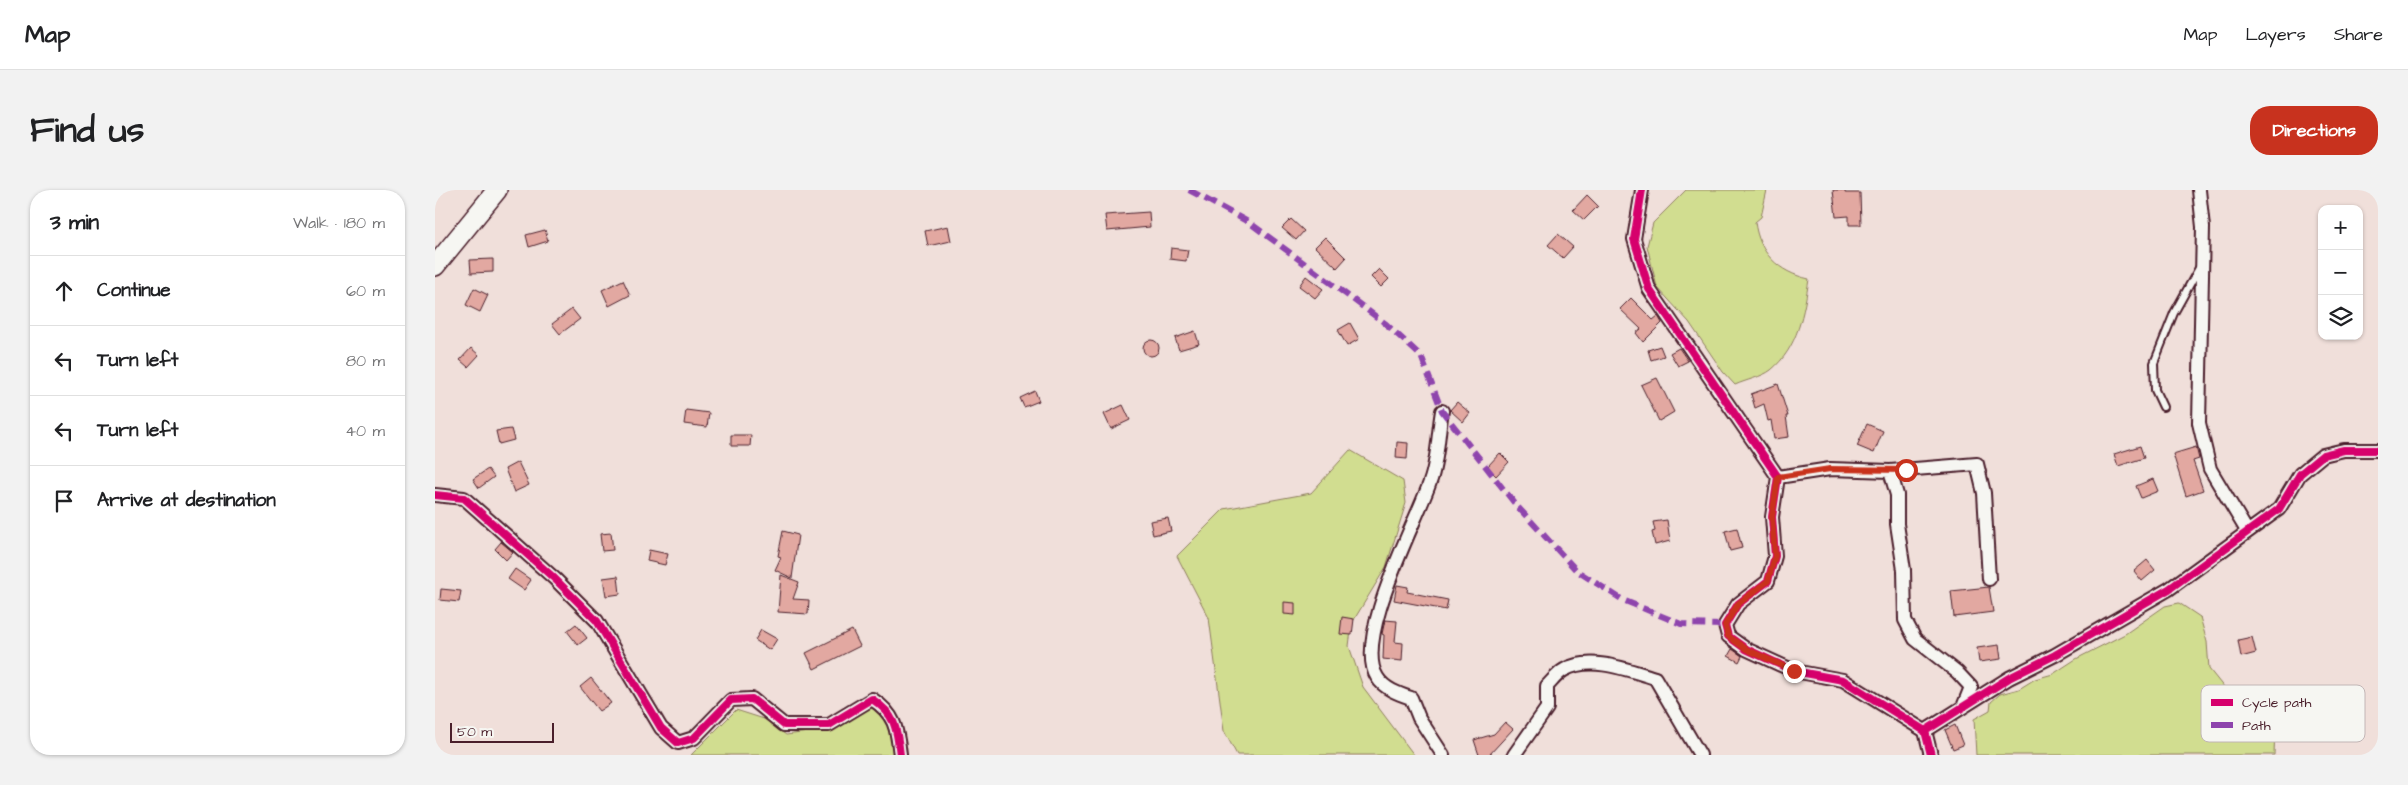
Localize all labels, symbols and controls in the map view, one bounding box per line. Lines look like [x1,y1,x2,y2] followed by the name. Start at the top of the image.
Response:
[25,18,70,52] text: Map
[2183,22,2217,47] text: Map
[2245,22,2306,47] text: Layers
[2334,22,2383,47] text: Share
[30,106,144,155] text: Find us
[2250,106,2378,155] button: Directions
[2318,205,2363,340] map controls
[2318,205,2363,250] button: +
[50,208,99,237] text: 3 min
[293,212,385,234] text: Walk · 180 m
[2318,250,2363,295] button: −
[50,277,78,305] icon: ahead
[97,277,171,304] text: Continue
[346,280,385,302] text: 60 m
[2318,295,2363,340] button: layers
[50,347,78,375] icon: left
[97,347,178,374] text: Turn left
[346,350,385,372] text: 80 m
[50,417,78,445] icon: left
[97,417,178,444] text: Turn left
[345,420,385,442] text: 40 m
[1895,459,1918,482] route start
[50,487,78,515] icon: arrive
[97,487,276,514] text: Arrive at destination
[1783,660,1806,683] route end
[2201,685,2365,742] legend
[2242,693,2311,713] text: Cycle path
[2242,716,2271,736] text: Path
[450,720,554,743] scale bar
[457,722,492,742] text: 50 m

